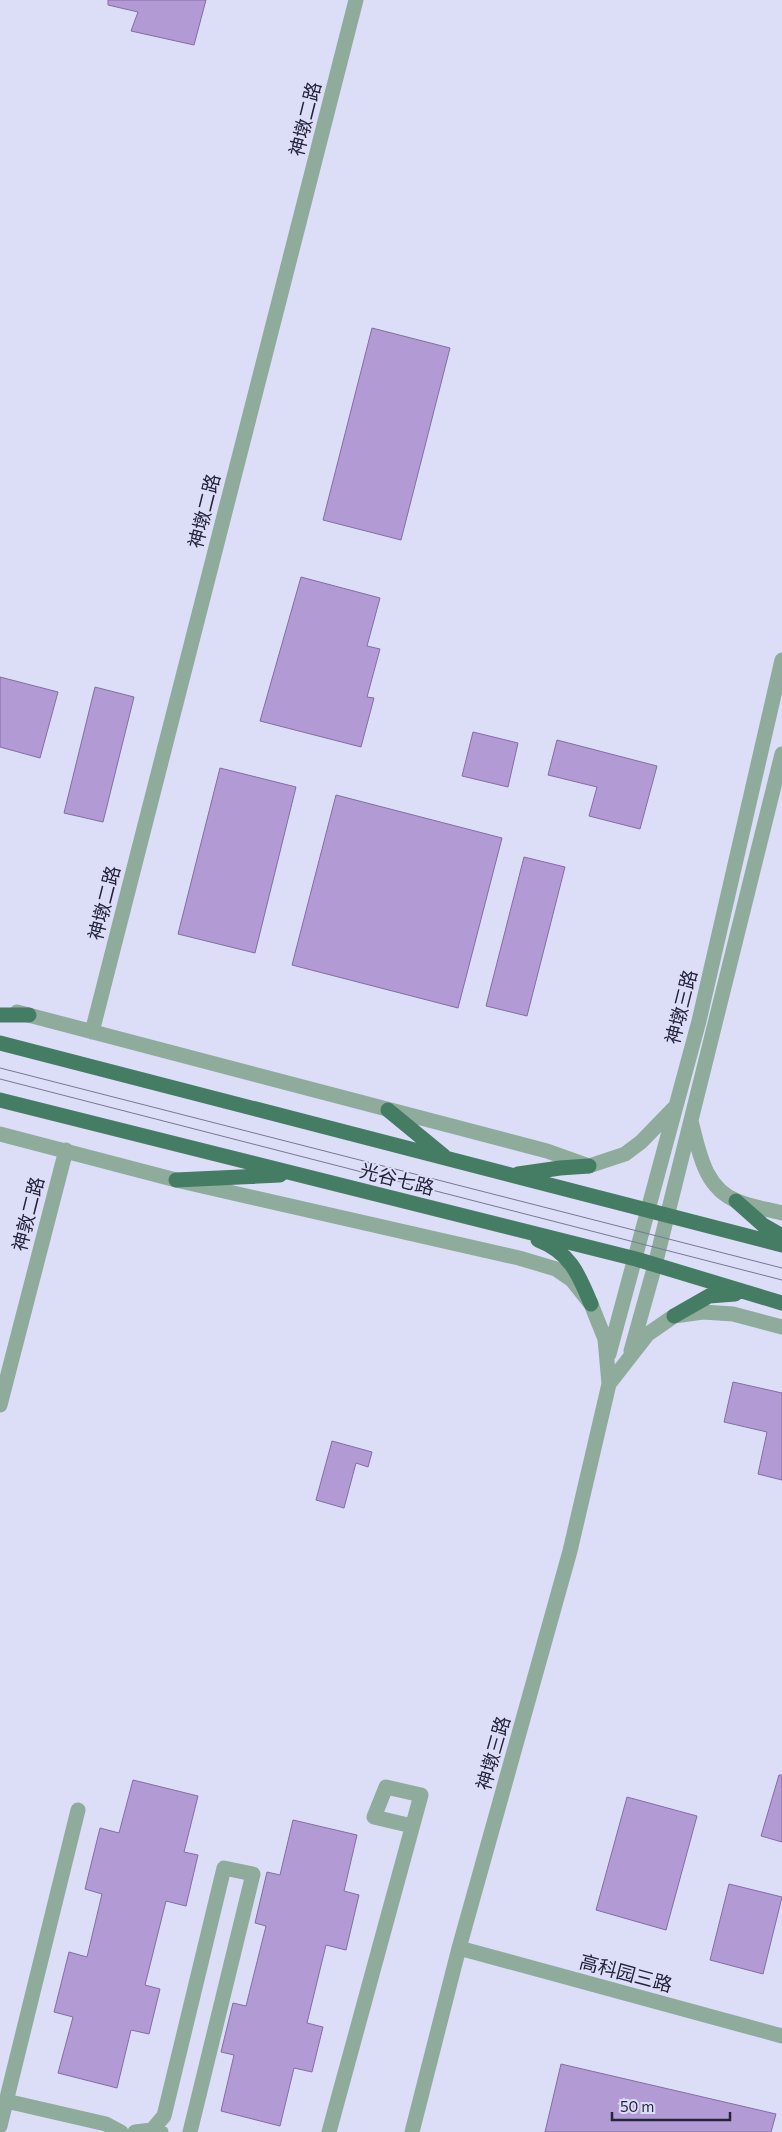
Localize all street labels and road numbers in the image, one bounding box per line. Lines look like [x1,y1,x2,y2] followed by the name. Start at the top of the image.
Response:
[284,79,325,159] street label: 神墩二路
[183,471,224,551] street label: 神墩二路
[83,863,124,943] street label: 神墩二路
[660,967,701,1047] street label: 神墩三路
[357,1158,437,1199] street label: 光谷七路
[7,1174,48,1254] street label: 神敦二路
[471,1713,514,1793] street label: 神墩三路
[577,1949,675,1996] street label: 高科园三路

